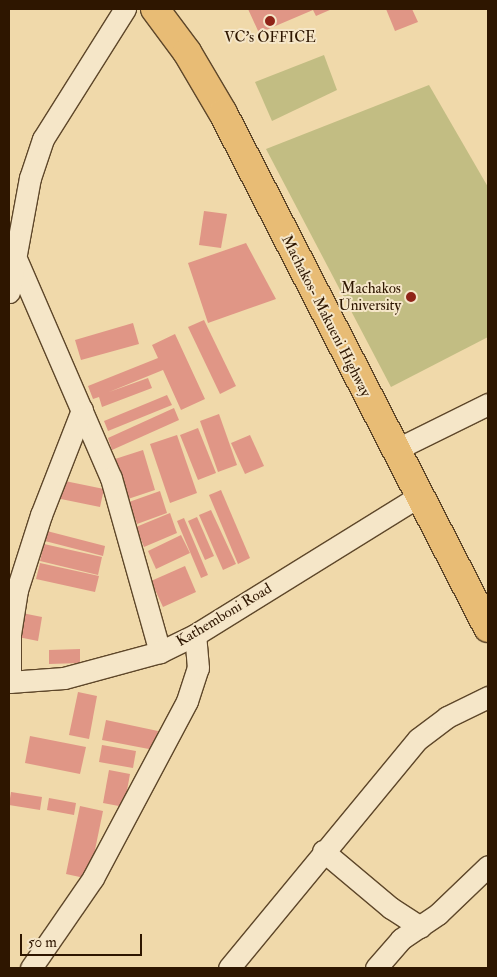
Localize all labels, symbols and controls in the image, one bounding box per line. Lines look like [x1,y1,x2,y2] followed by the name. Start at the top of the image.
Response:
[264,15,276,27] marker: VC's OFFICE
[224,29,316,47] place label: VC's OFFICE
[277,232,375,400] street label: Machakos- Makueni Highway
[338,279,401,314] place label: Machakos University
[405,291,417,303] marker: Machakos University
[173,579,275,651] street label: Kathemboni Road
[22,924,145,956] scale bar
[28,933,57,952] text: 50 m

